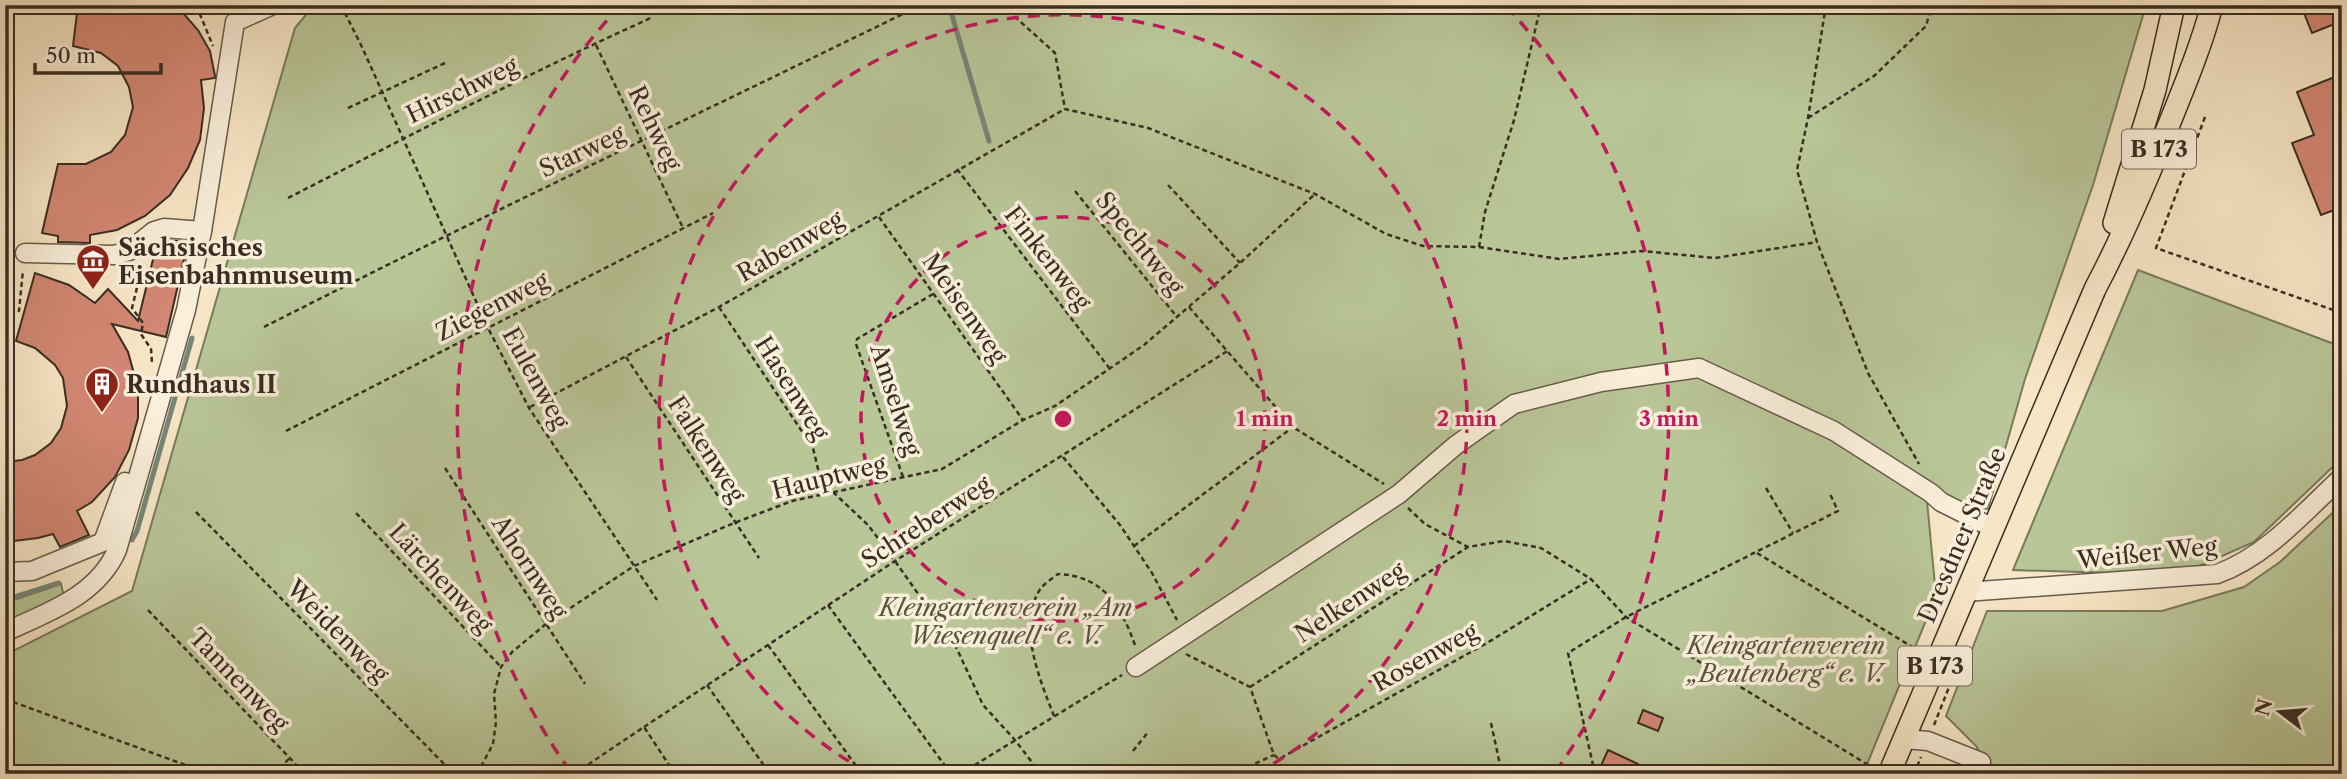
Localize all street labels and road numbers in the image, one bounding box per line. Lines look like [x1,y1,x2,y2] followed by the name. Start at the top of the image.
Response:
[401,50,523,129] street label: Hirschweg
[622,81,688,175] street label: Rehweg
[535,118,630,183] street label: Starweg
[2122,130,2196,168] road number: B 173
[1090,186,1190,301] street label: Spechtweg
[998,200,1098,316] street label: Finkenweg
[732,204,849,288] street label: Rabenweg
[916,247,1014,369] street label: Meisenweg
[431,265,554,347] street label: Ziegenweg
[496,322,576,434] street label: Eulenweg
[749,331,835,445] street label: Hasenweg
[864,339,928,460] street label: Amselweg
[662,391,752,508] street label: Falkenweg
[1912,443,2012,627] street label: Dresdner Straße
[769,449,889,505] street label: Hauptweg
[856,469,996,575] street label: Schreberweg
[485,509,574,624] street label: Ahornweg
[383,517,499,639] street label: Lärchenweg
[2075,531,2219,575] street label: Weißer Weg
[1289,555,1411,648] street label: Nelkenweg
[280,573,395,688] street label: Weidenweg
[1367,616,1483,698] street label: Rosenweg
[183,623,295,738] street label: Tannenweg
[1898,646,1972,686] road number: B 173

